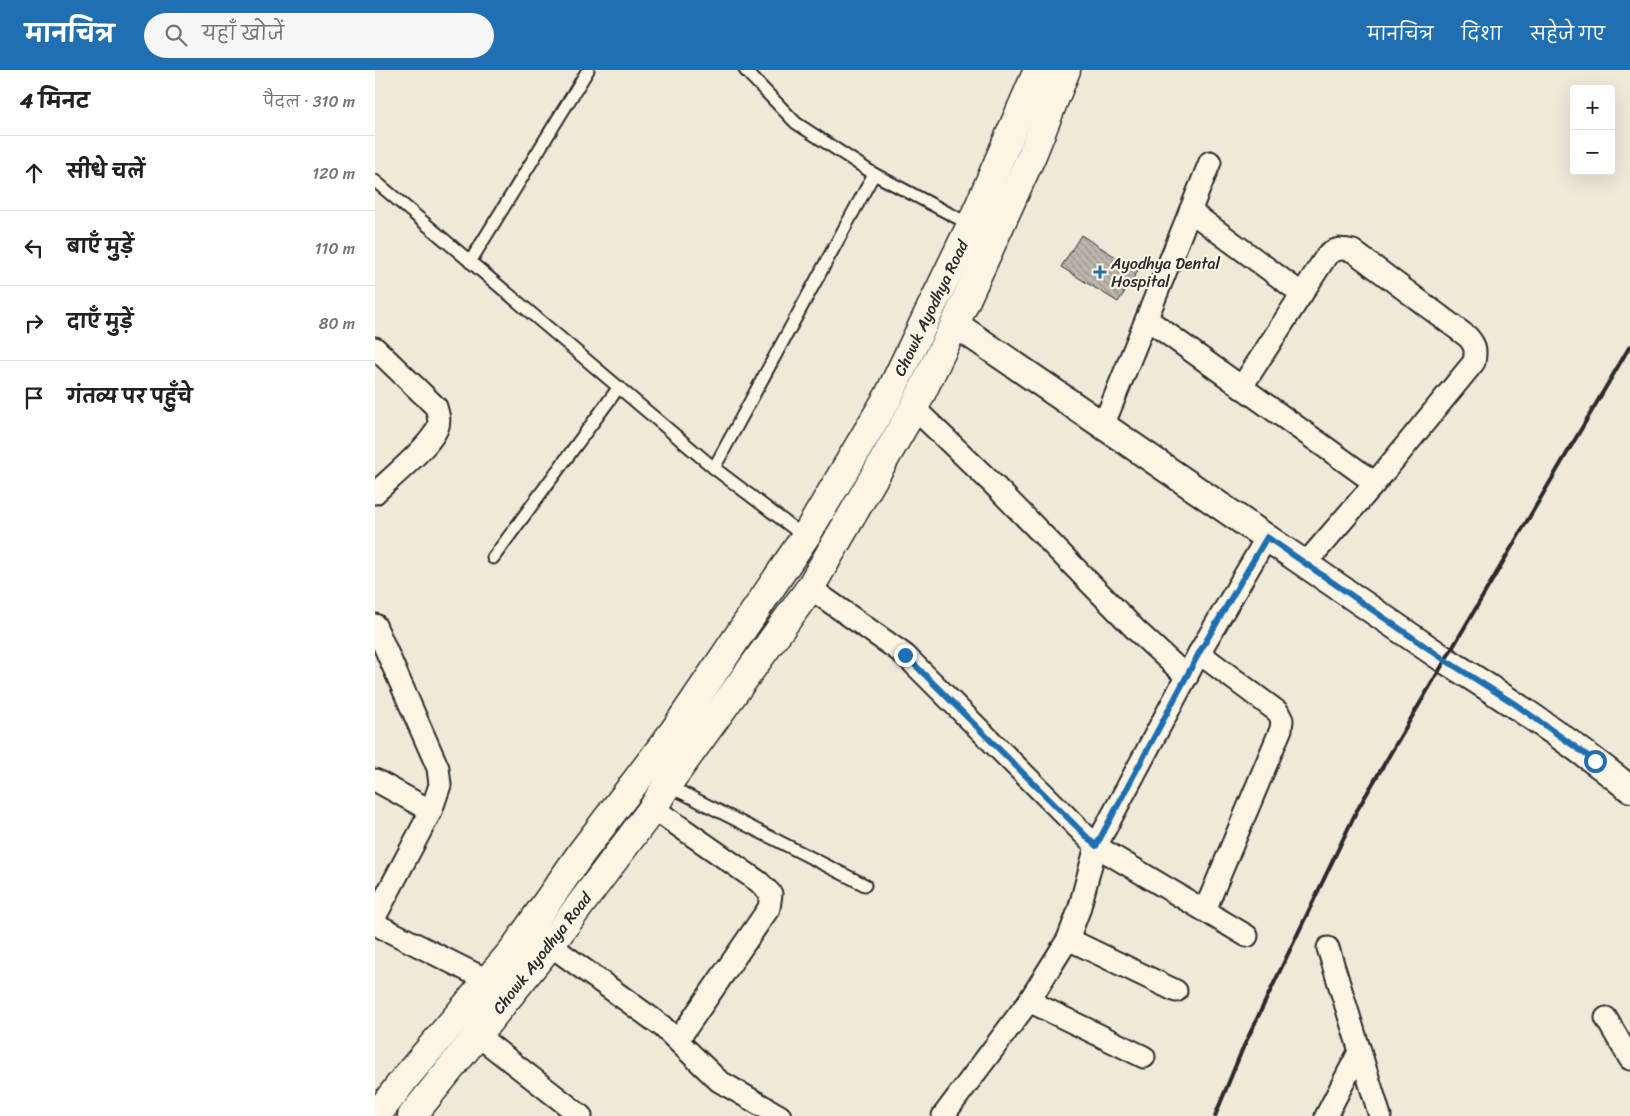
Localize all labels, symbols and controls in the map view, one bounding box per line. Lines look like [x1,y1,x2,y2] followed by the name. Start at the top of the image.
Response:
[25,13,114,55] text: मानचित्र
[144,13,494,58] search box
[202,17,284,50] text: यहाँ खोजें
[1367,18,1433,50] text: मानचित्र
[1461,18,1502,50] text: दिशा
[1530,18,1605,50] text: सहेजे गए
[162,21,190,49] icon: search
[20,82,90,120] text: 4 मिनट
[1570,85,1615,175] map controls
[1570,85,1615,130] button: +
[263,87,355,116] text: पैदल · 310 m
[1570,130,1615,175] button: −
[67,155,145,188] text: सीधे चलें
[20,159,48,187] icon: ahead
[312,159,355,188] text: 120 m
[67,230,134,263] text: बाएँ मुड़ें
[885,233,977,381] street label: Chowk Ayodhya Road
[20,234,48,262] icon: left
[315,234,355,263] text: 110 m
[1110,249,1221,296] place label: Ayodhya Dental Hospital
[1093,265,1107,279] marker: Ayodhya Dental Hospital
[67,305,133,338] text: दाएँ मुड़ें
[20,309,48,337] icon: right
[319,309,355,338] text: 80 m
[67,380,192,413] text: गंतव्य पर पहुँचे
[20,384,48,412] icon: arrive
[894,644,917,667] route end
[1584,750,1607,773] route start
[485,884,600,1021] street label: Chowk Ayodhya Road

